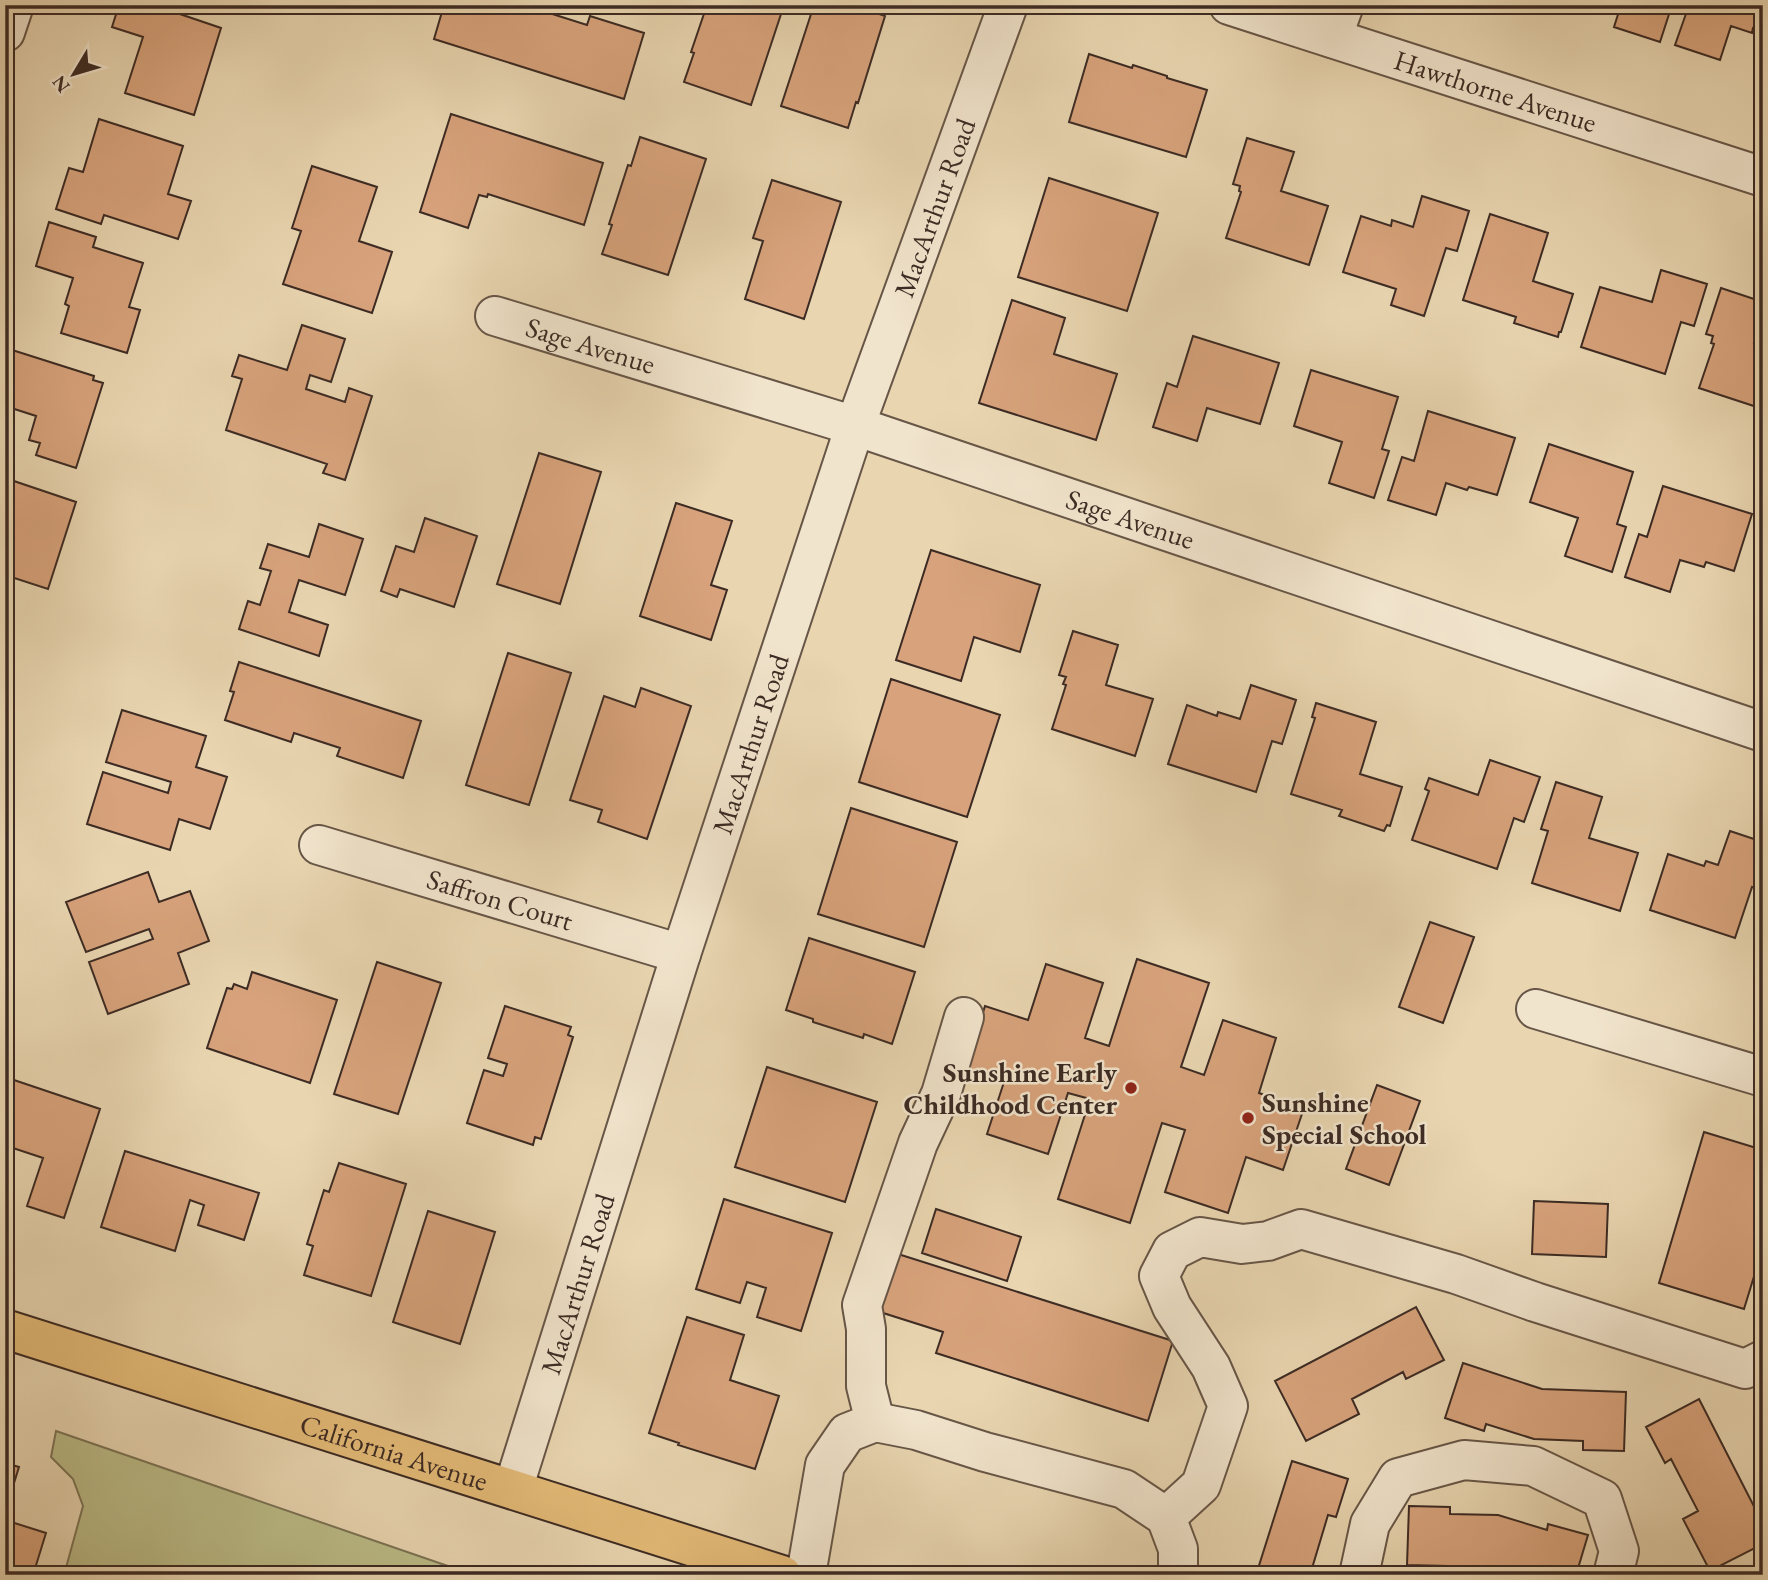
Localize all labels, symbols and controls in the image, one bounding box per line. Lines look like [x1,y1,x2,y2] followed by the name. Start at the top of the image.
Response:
[38,38,108,108] north arrow
[1390,41,1601,140] street label: Hawthorne Avenue
[46,70,76,98] text: N
[885,113,984,302] street label: MacArthur Road
[522,309,660,382] street label: Sage Avenue
[1061,480,1199,557] street label: Sage Avenue
[704,648,797,839] street label: MacArthur Road
[423,861,577,939] street label: Saffron Court
[904,1054,1118,1122] place label: Sunshine Early Childhood Center
[1123,1080,1139,1096] marker: Sunshine Early Childhood Center
[1262,1084,1426,1152] place label: Sunshine Special School
[1240,1110,1256,1126] marker: Sunshine Special School
[532,1188,623,1379] street label: MacArthur Road
[296,1406,492,1499] street label: California Avenue

